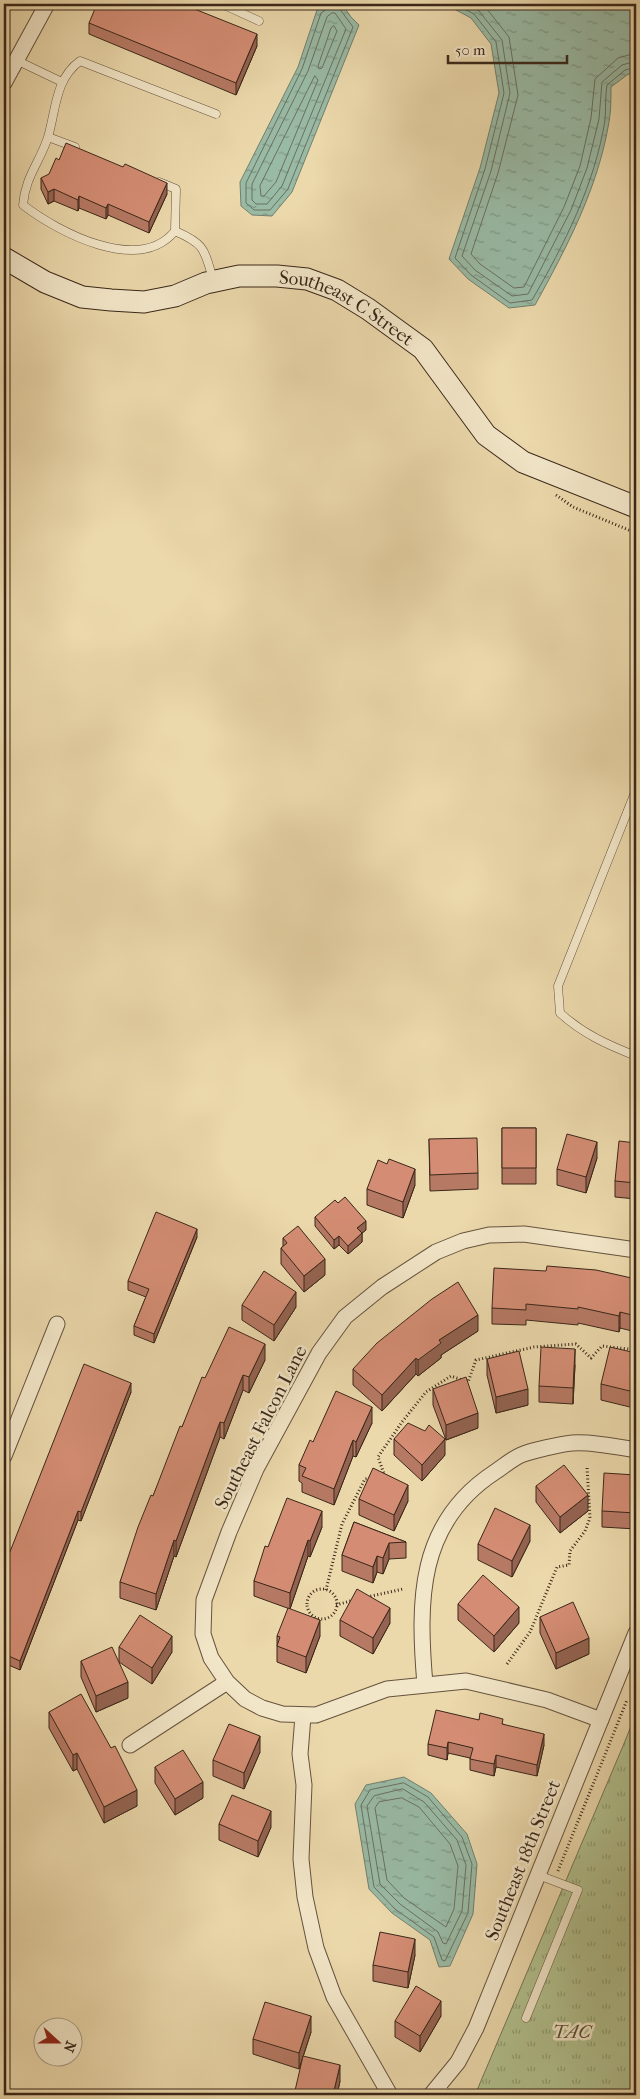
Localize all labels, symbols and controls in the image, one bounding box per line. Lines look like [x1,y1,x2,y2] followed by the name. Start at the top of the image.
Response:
[448,32,566,64] scale bar
[455,41,486,59] text: 50 m
[278,266,418,351] street label: Southeast C Street
[210,1342,312,1513] street label: Southeast Falcon Lane
[481,1777,565,1944] street label: Southeast 18th Street
[32,2016,82,2066] north arrow
[553,2021,593,2043] park label: TAC
[60,2038,80,2055] text: N

